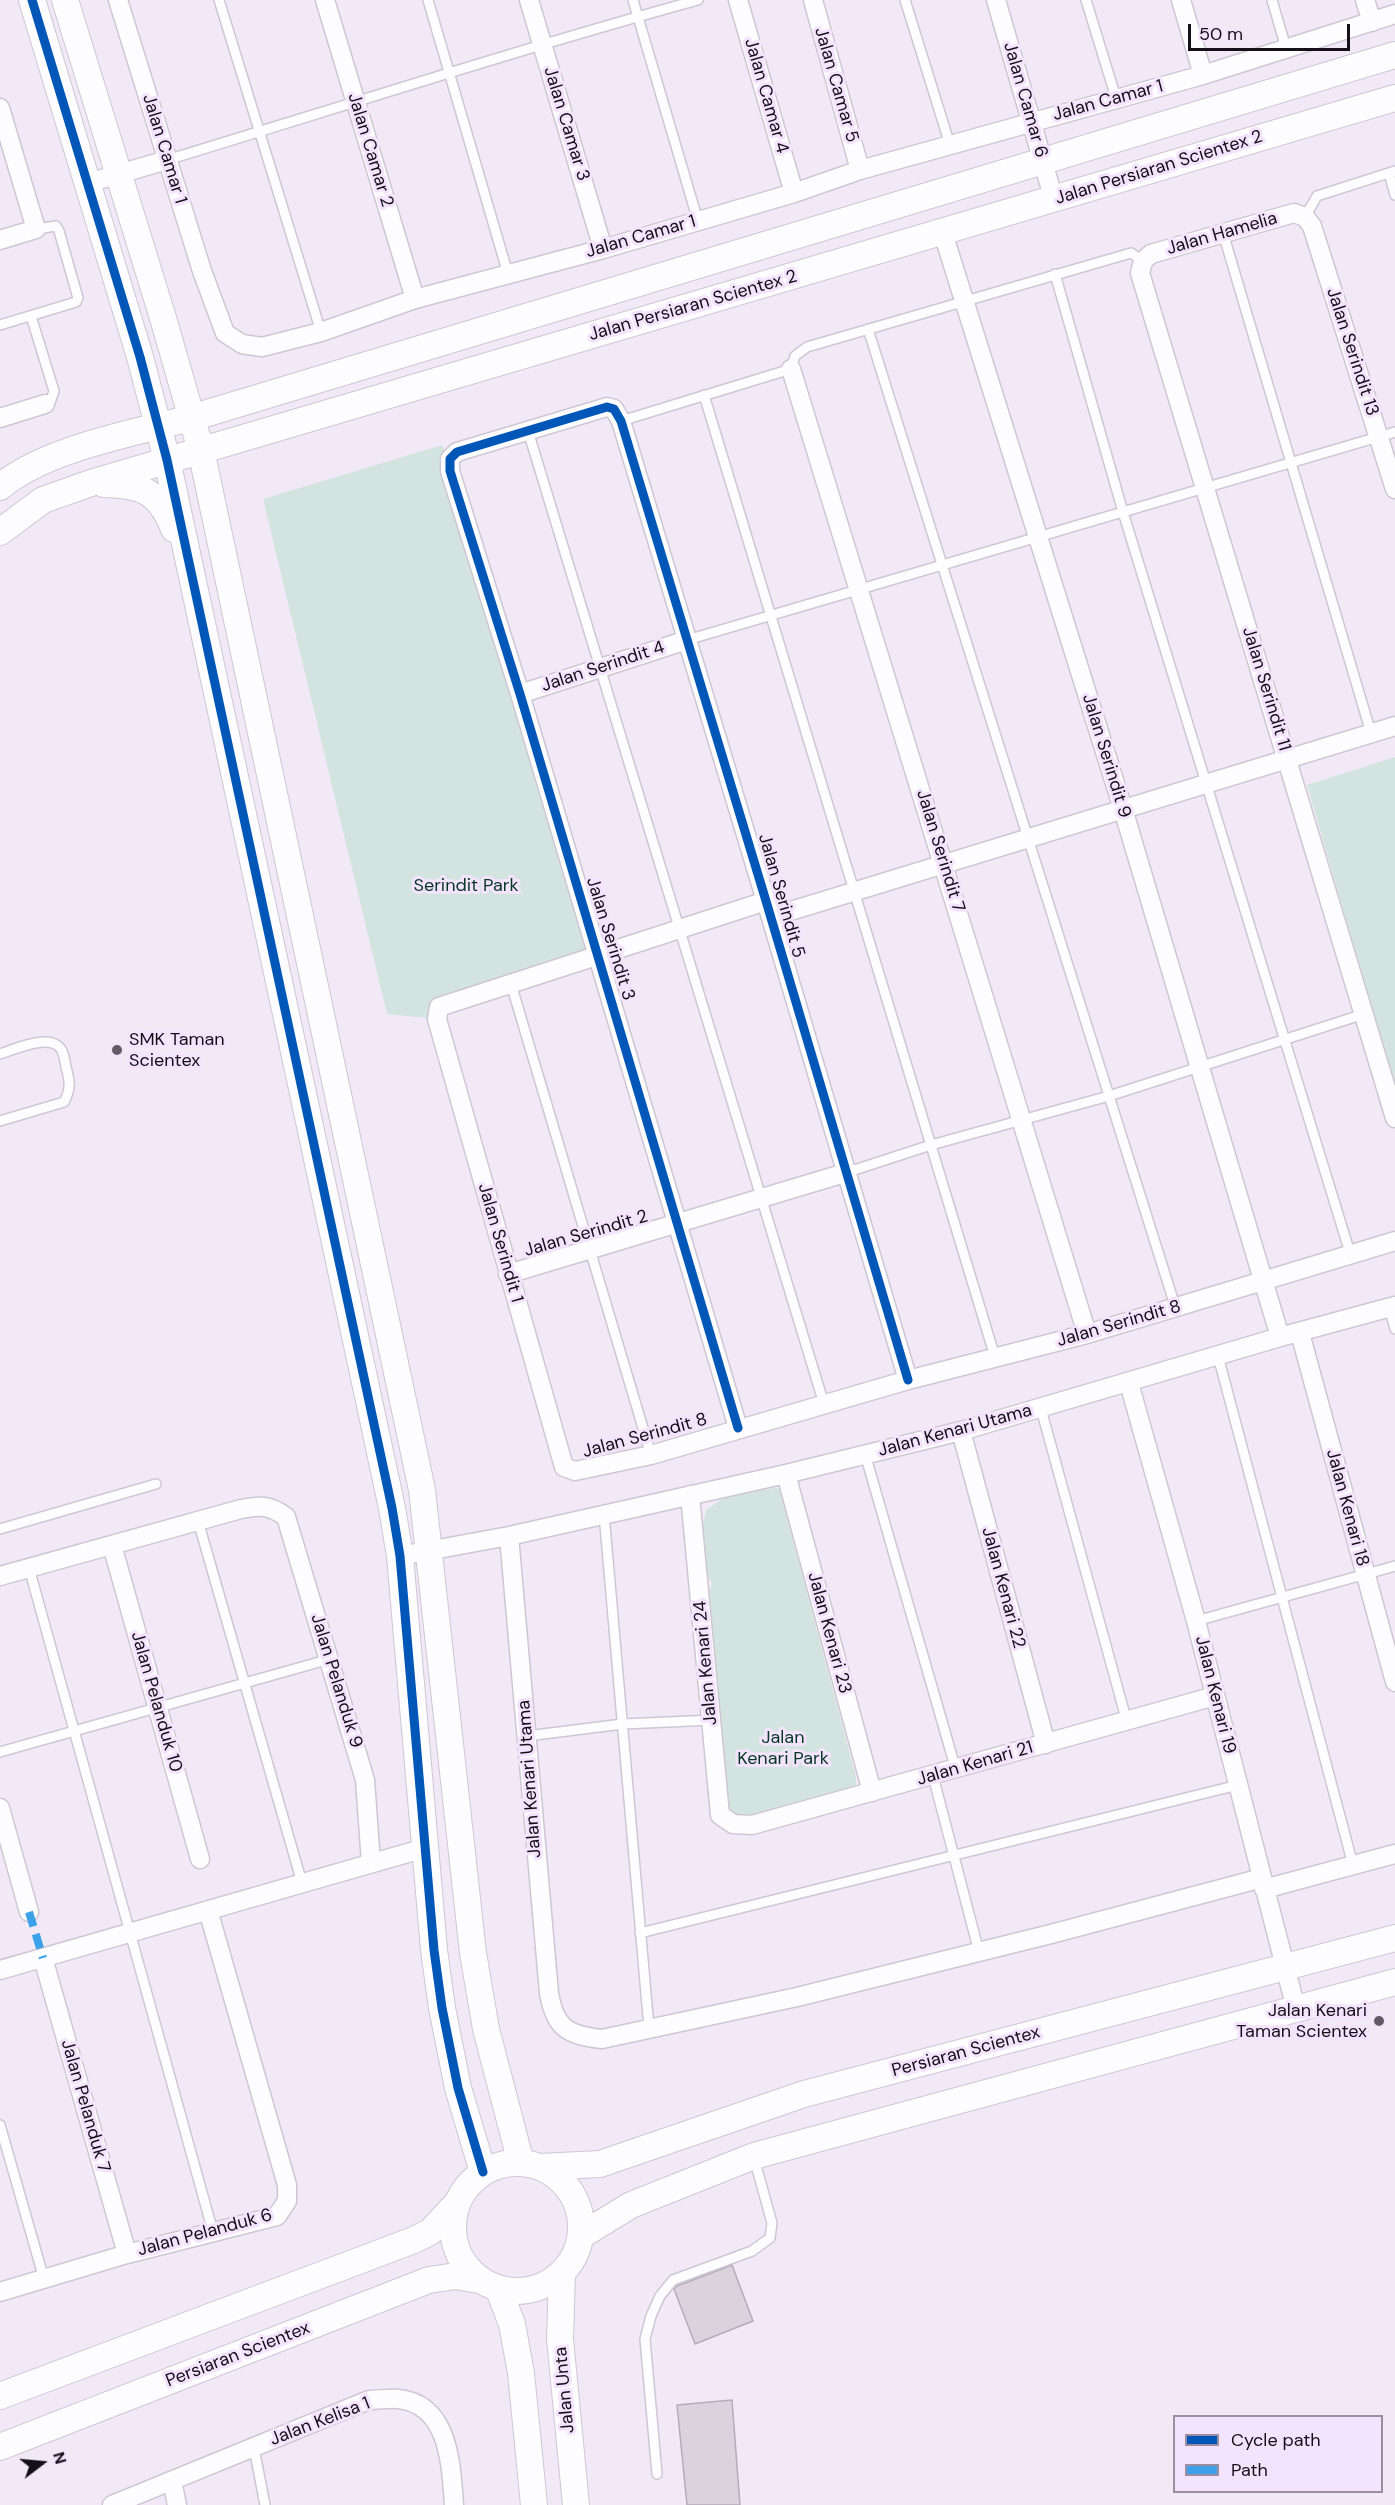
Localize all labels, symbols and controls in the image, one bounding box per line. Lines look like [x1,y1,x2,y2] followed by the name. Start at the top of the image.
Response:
[1191,12,1353,50] scale bar
[1199,22,1243,46] text: 50 m
[809,25,863,145] street label: Jalan Camar 5
[739,36,793,156] street label: Jalan Camar 4
[998,40,1052,160] street label: Jalan Camar 6
[538,64,594,184] street label: Jalan Camar 3
[1050,76,1166,126] street label: Jalan Camar 1
[342,90,398,210] street label: Jalan Camar 2
[137,92,191,206] street label: Jalan Camar 1
[1053,126,1265,210] street label: Jalan Persiaran Scientex 2
[1164,208,1280,260] street label: Jalan Hamelia
[584,211,698,263] street label: Jalan Camar 1
[586,266,800,346] street label: Jalan Persiaran Scientex 2
[1321,285,1383,419] street label: Jalan Serindit 13
[1237,624,1295,754] street label: Jalan Serindit 11
[539,637,667,697] street label: Jalan Serindit 4
[1077,691,1135,821] street label: Jalan Serindit 9
[911,787,969,915] street label: Jalan Serindit 7
[753,831,809,961] street label: Jalan Serindit 5
[414,875,518,897] park label: Serindit Park
[581,875,639,1003] street label: Jalan Serindit 3
[129,1029,225,1072] place label: SMK Taman Scientex
[110,1043,124,1057] marker: SMK Taman Scientex
[473,1181,527,1305] street label: Jalan Serindit 1
[522,1206,650,1262] street label: Jalan Serindit 2
[1054,1296,1184,1352] street label: Jalan Serindit 8
[876,1400,1034,1462] street label: Jalan Kenari Utama
[580,1409,710,1463] street label: Jalan Serindit 8
[1321,1447,1373,1569] street label: Jalan Kenari 18
[976,1525,1030,1651] street label: Jalan Kenari 22
[802,1570,856,1696] street label: Jalan Kenari 23
[690,1600,722,1726] street label: Jalan Kenari 24
[305,1611,367,1751] street label: Jalan Pelanduk 9
[126,1629,186,1775] street label: Jalan Pelanduk 10
[1190,1634,1240,1756] street label: Jalan Kenari 19
[514,1699,546,1859] street label: Jalan Kenari Utama
[737,1727,829,1770] park label: Jalan Kenari Park
[914,1737,1036,1791] street label: Jalan Kenari 21
[1236,2000,1367,2042] place label: Jalan Kenari Taman Scientex
[1372,2014,1386,2028] marker: Jalan Kenari Taman Scientex
[889,2022,1043,2082] street label: Persiaran Scientex
[56,2037,114,2175] street label: Jalan Pelanduk 7
[135,2205,275,2261] street label: Jalan Pelanduk 6
[163,2318,313,2392] street label: Persiaran Scientex
[550,2346,580,2434] street label: Jalan Unta
[267,2393,373,2451] street label: Jalan Kelisa 1
[1173,2415,1383,2493] legend
[1231,2428,1321,2452] text: Cycle path
[12,2433,72,2493] north arrow
[48,2449,71,2466] text: N
[1231,2458,1268,2482] text: Path

